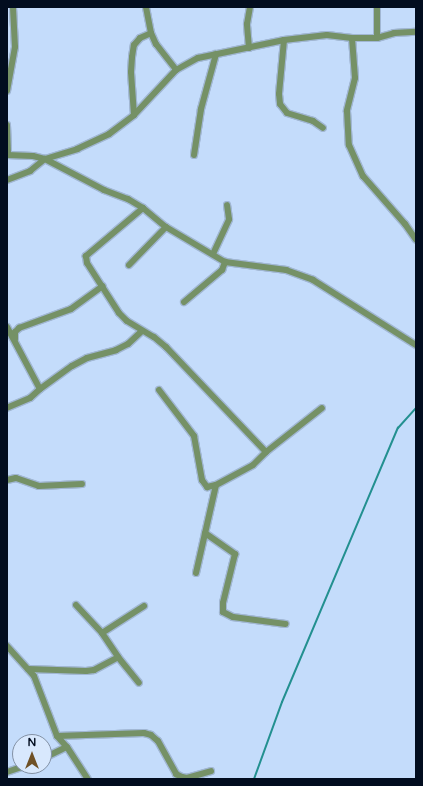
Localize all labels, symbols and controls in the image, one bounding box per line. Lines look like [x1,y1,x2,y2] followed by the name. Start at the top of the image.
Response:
[12,734,52,774] north arrow
[28,736,36,749] text: N

